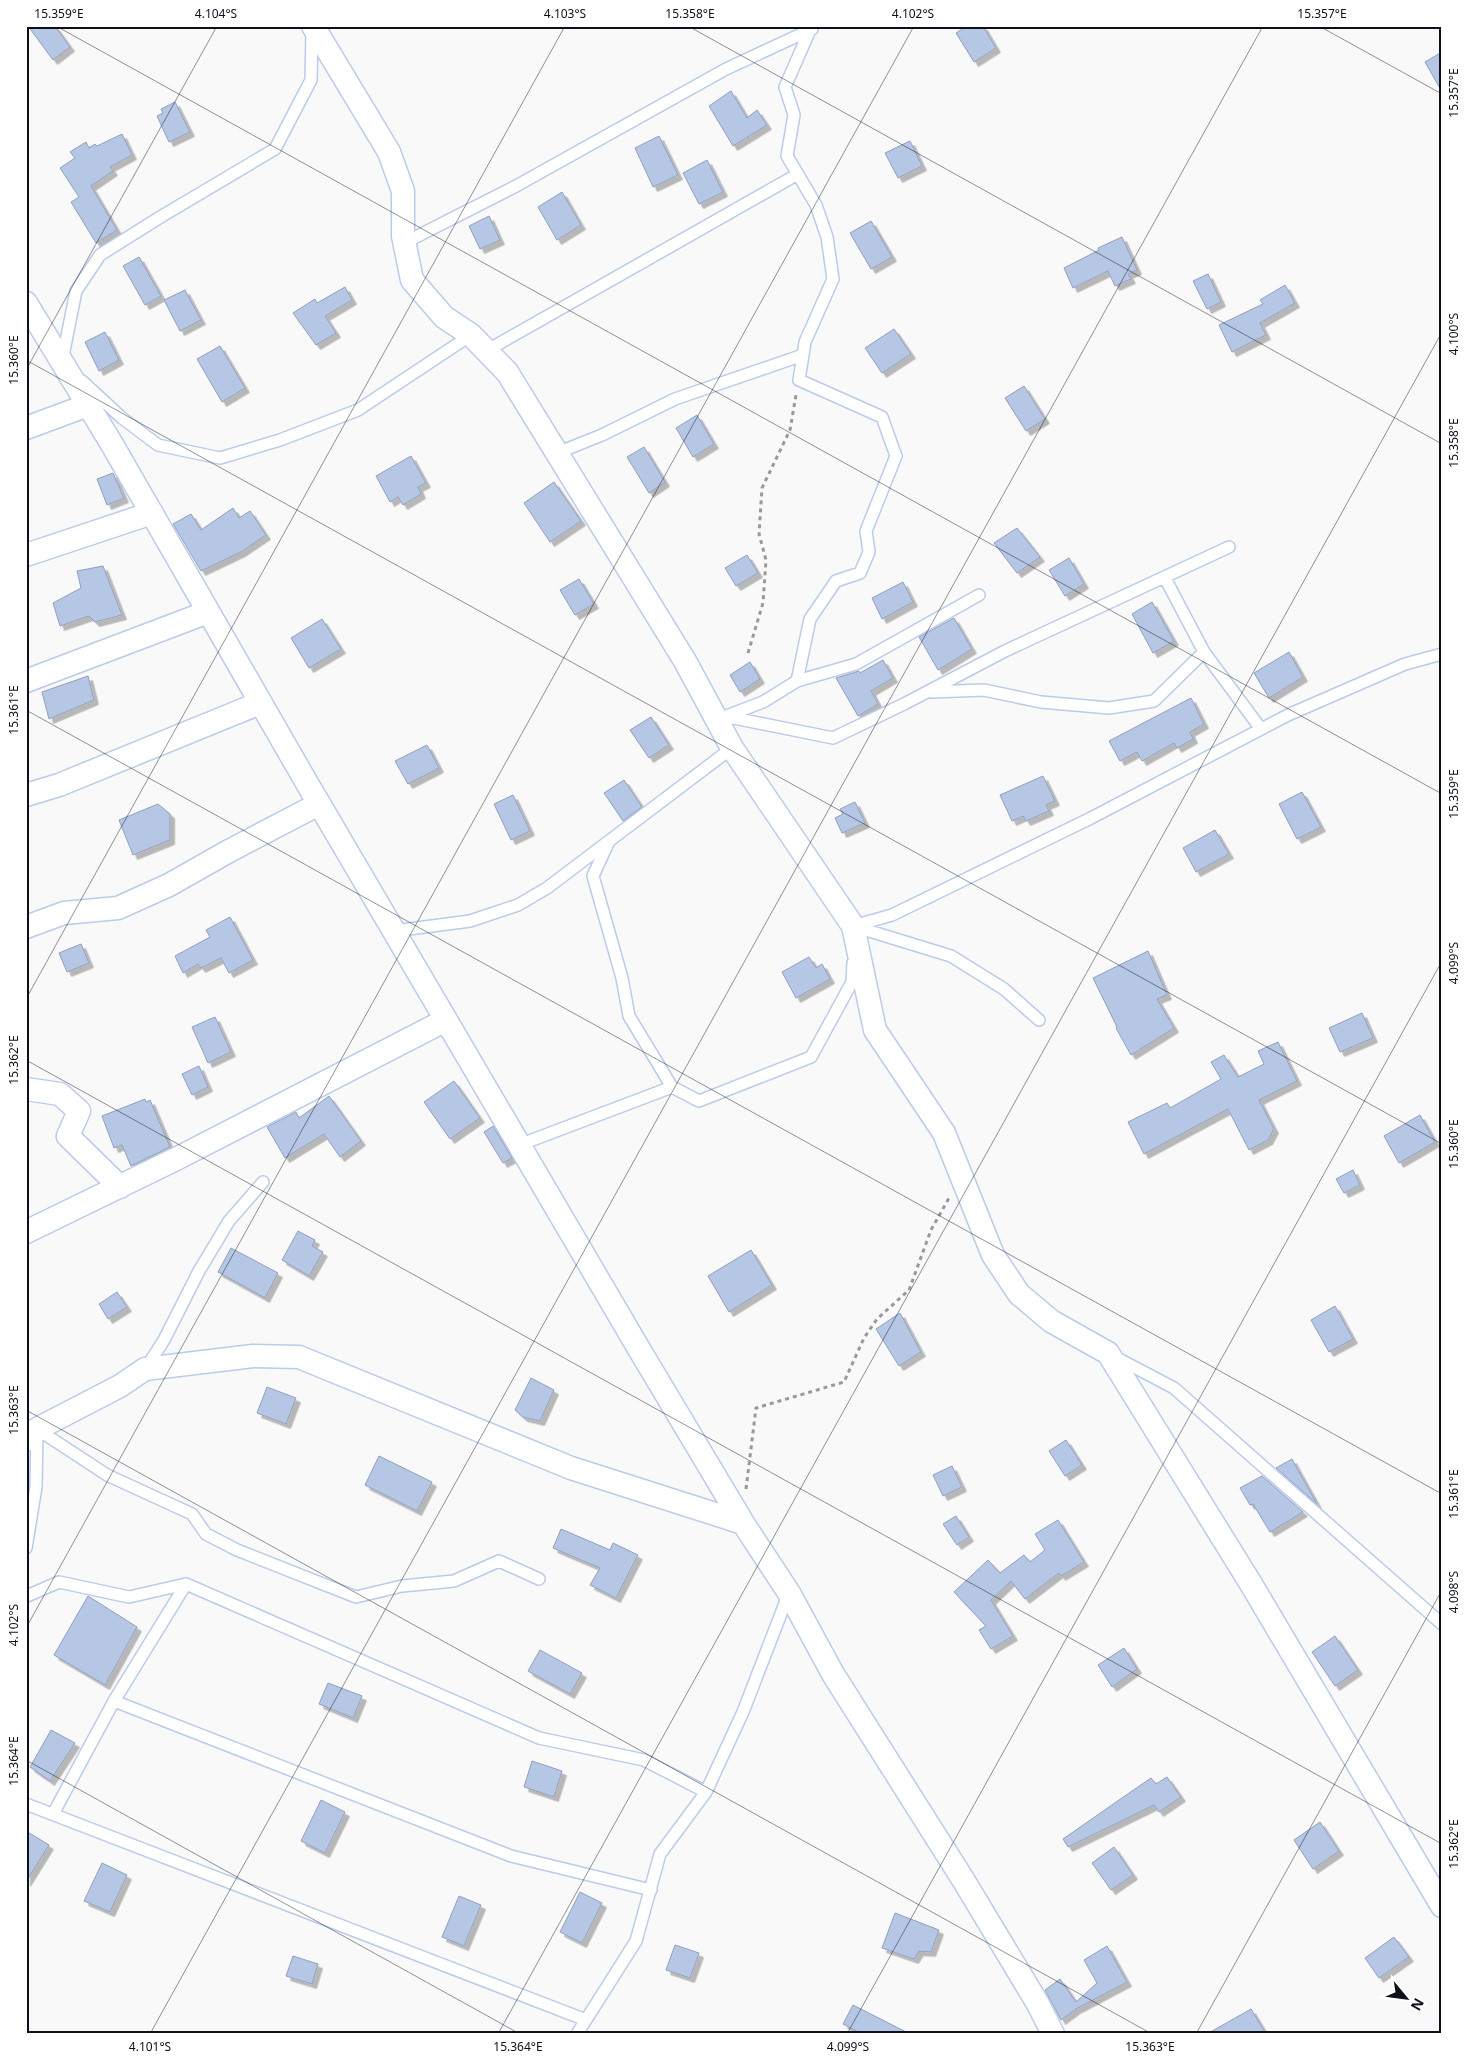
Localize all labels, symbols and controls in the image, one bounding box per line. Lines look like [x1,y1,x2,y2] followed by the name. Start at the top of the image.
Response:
[34,5,84,22] text: 15.359°E
[195,5,238,22] text: 4.104°S
[544,5,587,22] text: 4.103°S
[665,5,715,22] text: 15.358°E
[892,5,935,22] text: 4.102°S
[1297,5,1347,22] text: 15.357°E
[1445,68,1462,118] text: 15.357°E
[1445,312,1462,355] text: 4.100°S
[5,335,22,385] text: 15.360°E
[1445,418,1462,468] text: 15.358°E
[5,685,22,735] text: 15.361°E
[1445,769,1462,819] text: 15.359°E
[1445,941,1462,984] text: 4.099°S
[5,1035,22,1085] text: 15.362°E
[1445,1119,1462,1169] text: 15.360°E
[5,1385,22,1435] text: 15.363°E
[1445,1469,1462,1519] text: 15.361°E
[1445,1570,1462,1613] text: 4.098°S
[5,1603,22,1646] text: 4.102°S
[5,1736,22,1786] text: 15.364°E
[1445,1819,1462,1869] text: 15.362°E
[1380,1972,1430,2022] north arrow
[1407,1995,1429,2014] text: N
[129,2038,172,2055] text: 4.101°S
[493,2038,543,2055] text: 15.364°E
[827,2038,870,2055] text: 4.099°S
[1125,2038,1175,2055] text: 15.363°E

